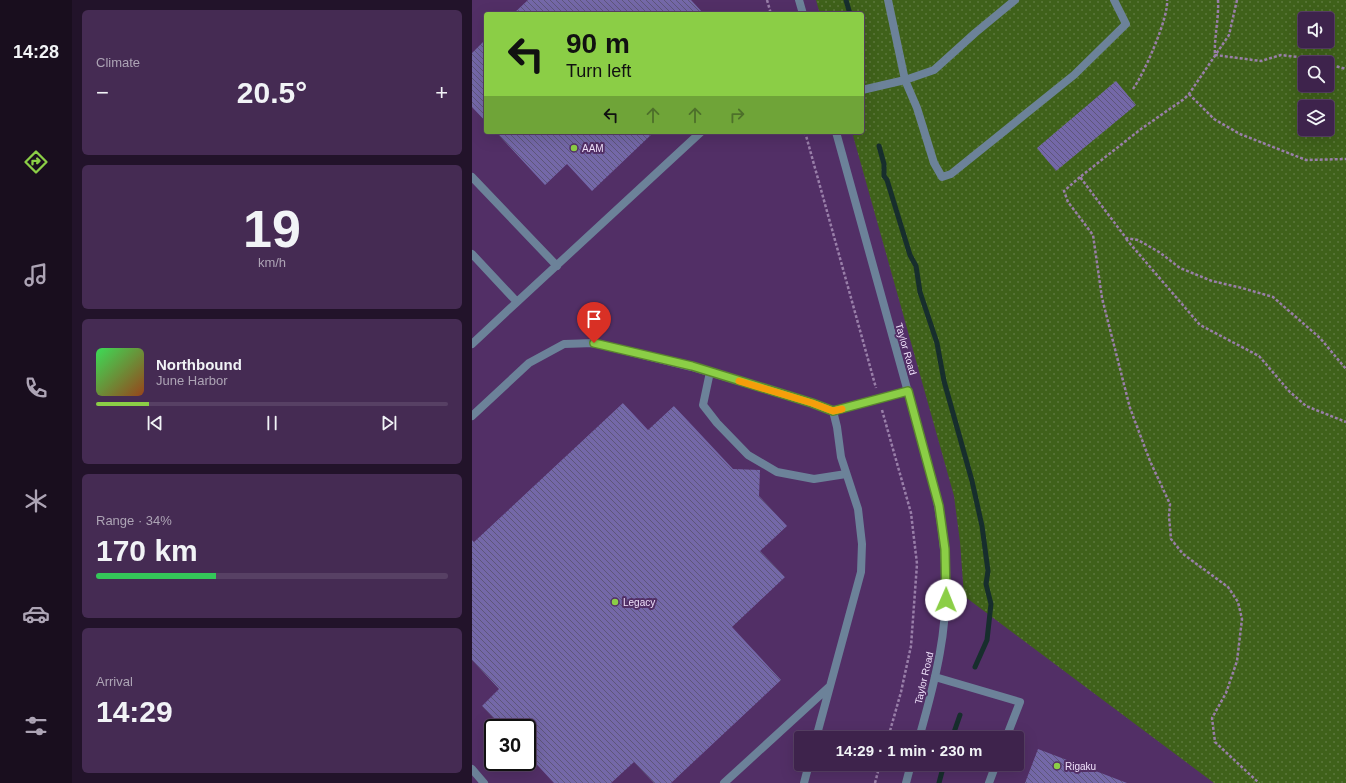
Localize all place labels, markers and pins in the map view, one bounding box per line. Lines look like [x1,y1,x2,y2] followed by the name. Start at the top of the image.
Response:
[569,143,579,153] marker: AAM
[582,143,604,154] place label: AAM
[577,302,611,343] pin
[610,597,620,607] marker: Legacy
[623,597,655,608] place label: Legacy
[1052,761,1062,771] marker: Rigaku
[1065,761,1096,772] place label: Rigaku

